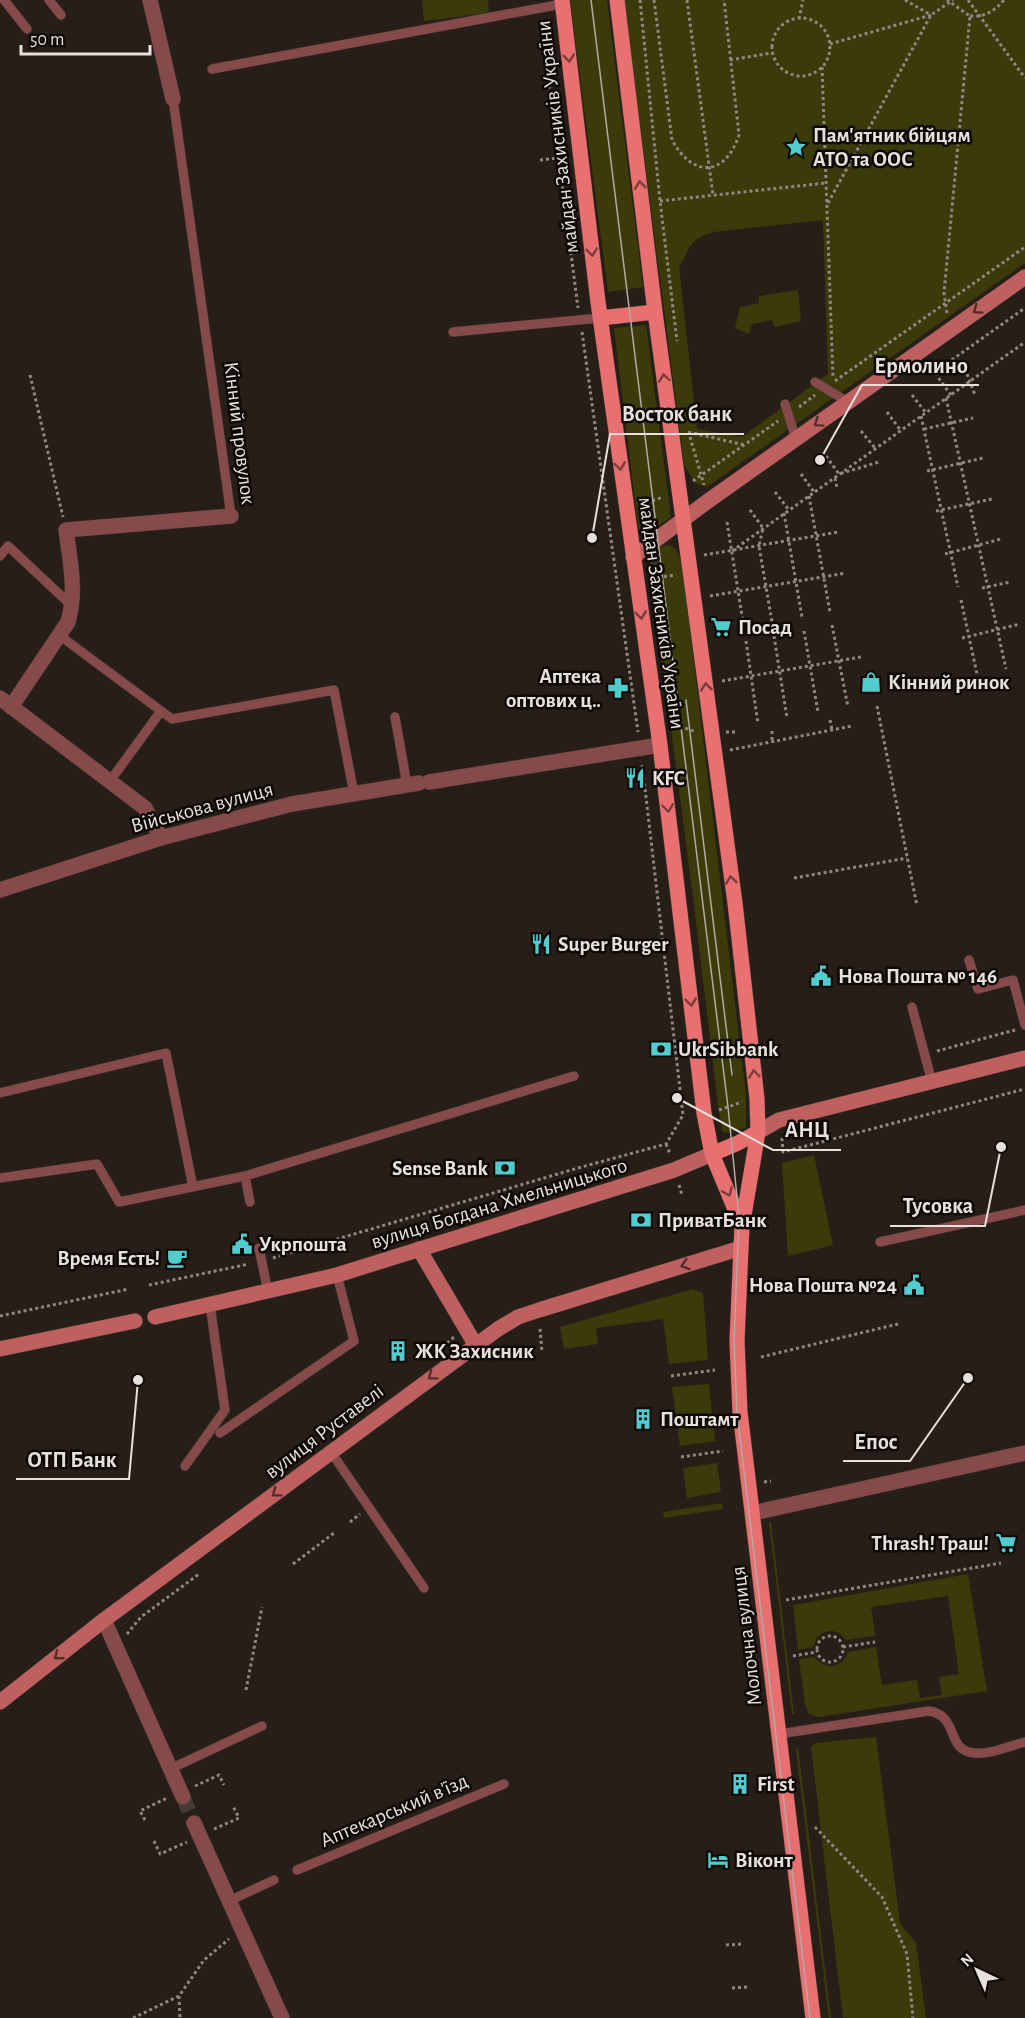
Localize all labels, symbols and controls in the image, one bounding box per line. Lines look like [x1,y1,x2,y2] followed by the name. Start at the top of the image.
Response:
[21,18,150,56] scale bar
[533,19,582,255] street label: майдан Захисників України
[30,31,64,49] text: 50 m
[562,54,574,63] one-way arrow
[813,125,971,170] place label: Пам'ятник бійцям АТО та ООС
[784,135,808,159] place icon: Пам'ятник бійцям АТО та ООС
[634,180,647,189] one-way arrow
[585,247,597,256] one-way arrow
[973,303,984,314] one-way arrow
[862,345,979,385] callout: Ермолино
[874,355,968,377] text: Ермолино
[220,360,259,506] street label: Кінний провулок
[659,373,671,383] one-way arrow
[610,394,744,434] callout: Восток банк
[622,403,732,425] text: Восток банк
[814,416,825,427] one-way arrow
[613,461,626,470] one-way arrow
[635,496,688,731] street label: майдан Захисників України
[635,610,647,620] one-way arrow
[709,615,733,639] supermarket icon: Посад
[738,617,792,638] place label: Посад
[506,666,601,711] place label: Аптека оптових ц‥
[859,670,883,694] shop icon: Кінний ринок
[888,672,1010,693] place label: Кінний ринок
[606,676,630,700] pharmacy icon: Аптека оптових ц‥
[700,682,712,691] one-way arrow
[623,766,647,790] restaurant icon: KFC
[652,768,685,789] place label: KFC
[129,778,276,837] street label: Військова вулиця
[661,804,674,813] one-way arrow
[726,875,738,885] one-way arrow
[529,932,553,956] restaurant icon: Super Burger
[558,934,669,955] place label: Super Burger
[809,964,833,988] public building icon: Нова Пошта № 146
[838,966,997,987] place label: Нова Пошта № 146
[684,997,697,1006] one-way arrow
[649,1037,673,1061] bank icon: UkrSibbank
[678,1039,779,1060] place label: UkrSibbank
[748,1069,761,1078] one-way arrow
[773,1110,841,1150] callout: АНЦ
[785,1119,829,1141] text: АНЦ
[369,1154,630,1253] street label: вулиця Богдана Хмельницького
[493,1156,517,1180] bank icon: Sense Bank
[392,1158,489,1179] place label: Sense Bank
[721,1186,733,1197] one-way arrow
[890,1186,985,1226] callout: Тусовка
[903,1195,973,1218] text: Тусовка
[629,1208,653,1232] bank icon: ПриватБанк
[658,1210,767,1231] place label: ПриватБанк
[230,1232,254,1256] public building icon: Укрпошта
[259,1234,347,1255] place label: Укрпошта
[165,1246,189,1270] cafe icon: Время Есть!
[57,1248,160,1269] place label: Время Есть!
[680,1258,691,1270] one-way arrow
[902,1273,926,1297] public building icon: Нова Пошта №24
[749,1275,897,1296] place label: Нова Пошта №24
[386,1339,410,1363] building icon: ЖК Захисник
[415,1341,534,1362] place label: ЖК Захисник
[428,1369,439,1380] one-way arrow
[261,1380,388,1483] street label: вулиця Руставелі
[631,1407,655,1431] building icon: Поштамт
[660,1409,739,1430] place label: Поштамт
[843,1421,910,1461] callout: Епос
[854,1431,898,1453] text: Епос
[16,1439,129,1479] callout: ОТП Банк
[27,1449,117,1471] text: ОТП Банк
[272,1486,283,1497] one-way arrow
[994,1531,1018,1555] supermarket icon: Thrash! Траш!
[871,1533,989,1554] place label: Thrash! Траш!
[728,1565,765,1707] street label: Молочна вулиця
[53,1649,64,1660] one-way arrow
[317,1770,471,1851] street label: Аптекарський в’їзд
[728,1772,752,1796] building icon: First
[757,1774,795,1795] place label: First
[706,1848,730,1872] hotel icon: Віконт
[735,1850,793,1871] place label: Віконт
[947,1940,1007,2000] north arrow
[958,1950,977,1970] text: N

